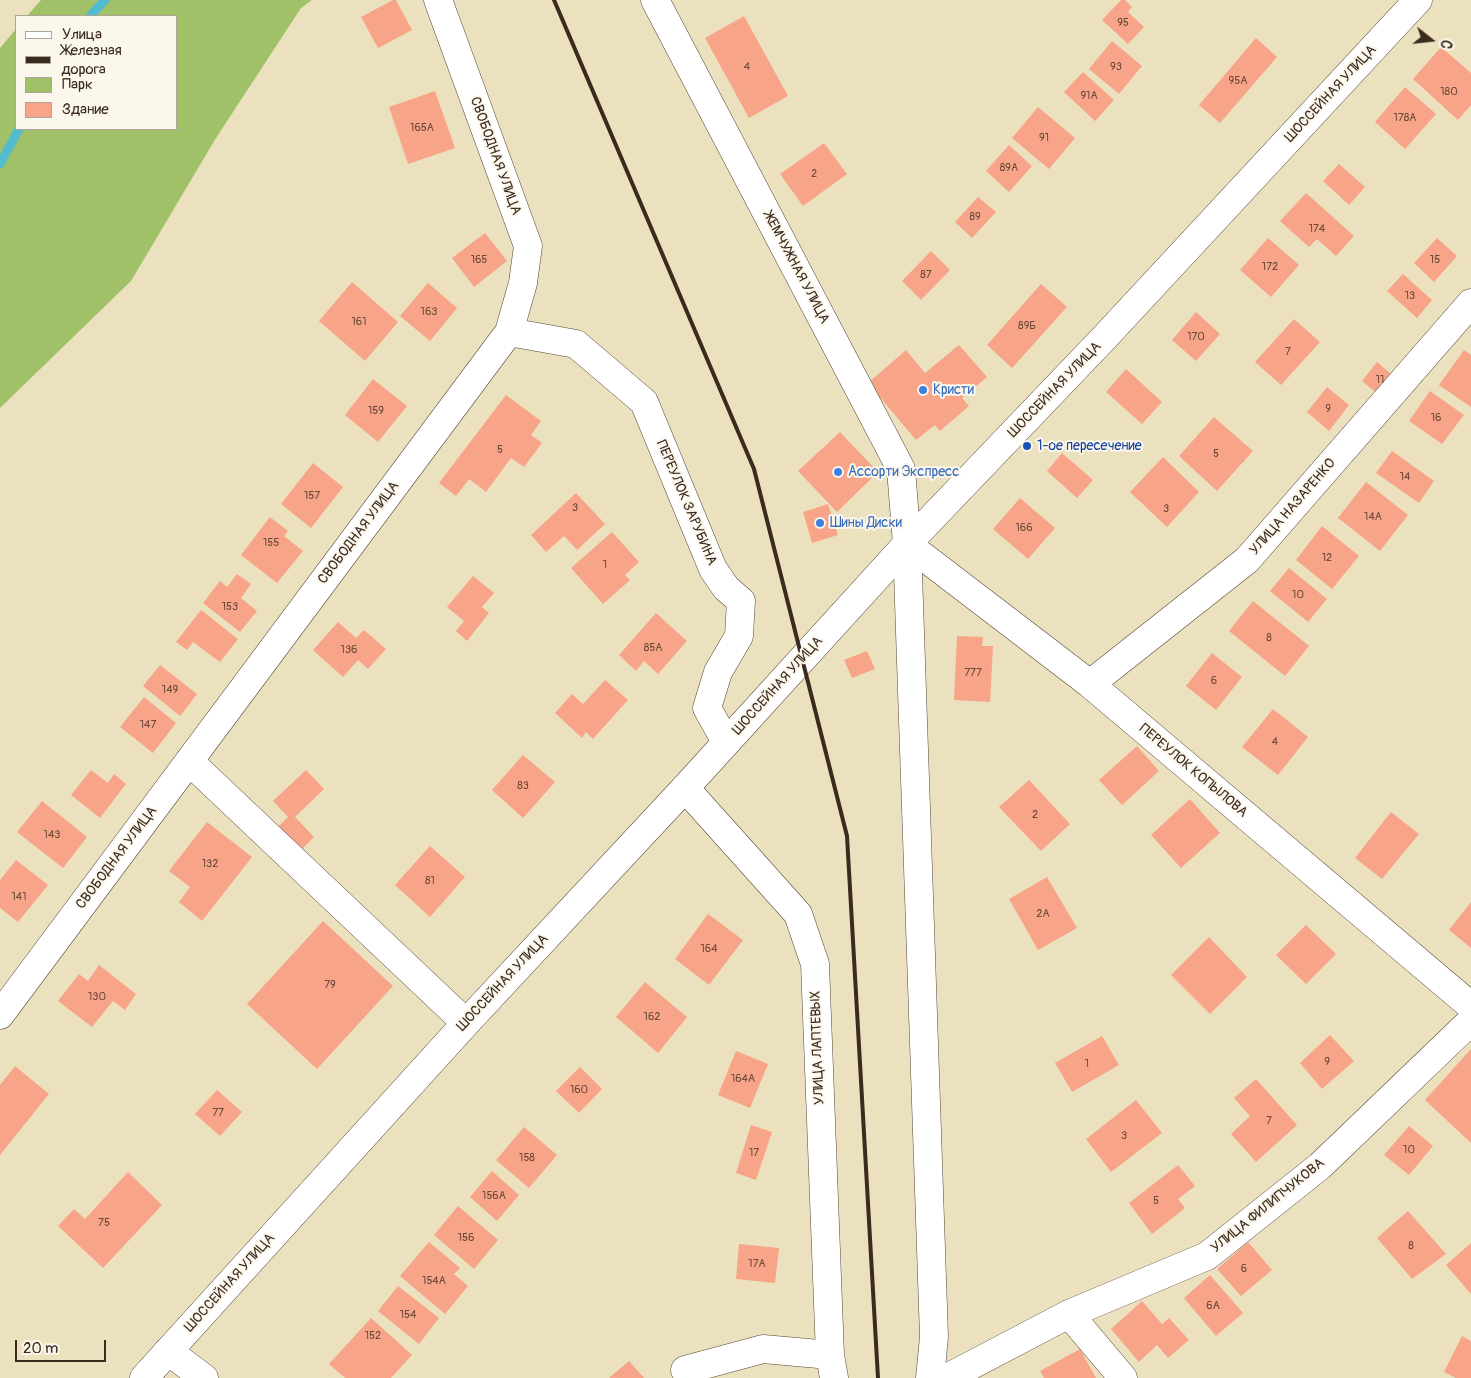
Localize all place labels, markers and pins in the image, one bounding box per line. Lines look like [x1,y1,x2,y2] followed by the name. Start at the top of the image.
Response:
[933,382,974,398] place label: Кристи
[917,384,929,396] marker: Кристи
[1037,438,1142,454] place label: 1-ое пересечение
[1021,440,1033,452] marker: 1-ое пересечение
[848,464,959,480] place label: Ассорти Экспресс
[832,466,844,478] marker: Ассорти Экспресс
[830,515,902,531] place label: Шины Диски
[814,517,826,529] marker: Шины Диски

